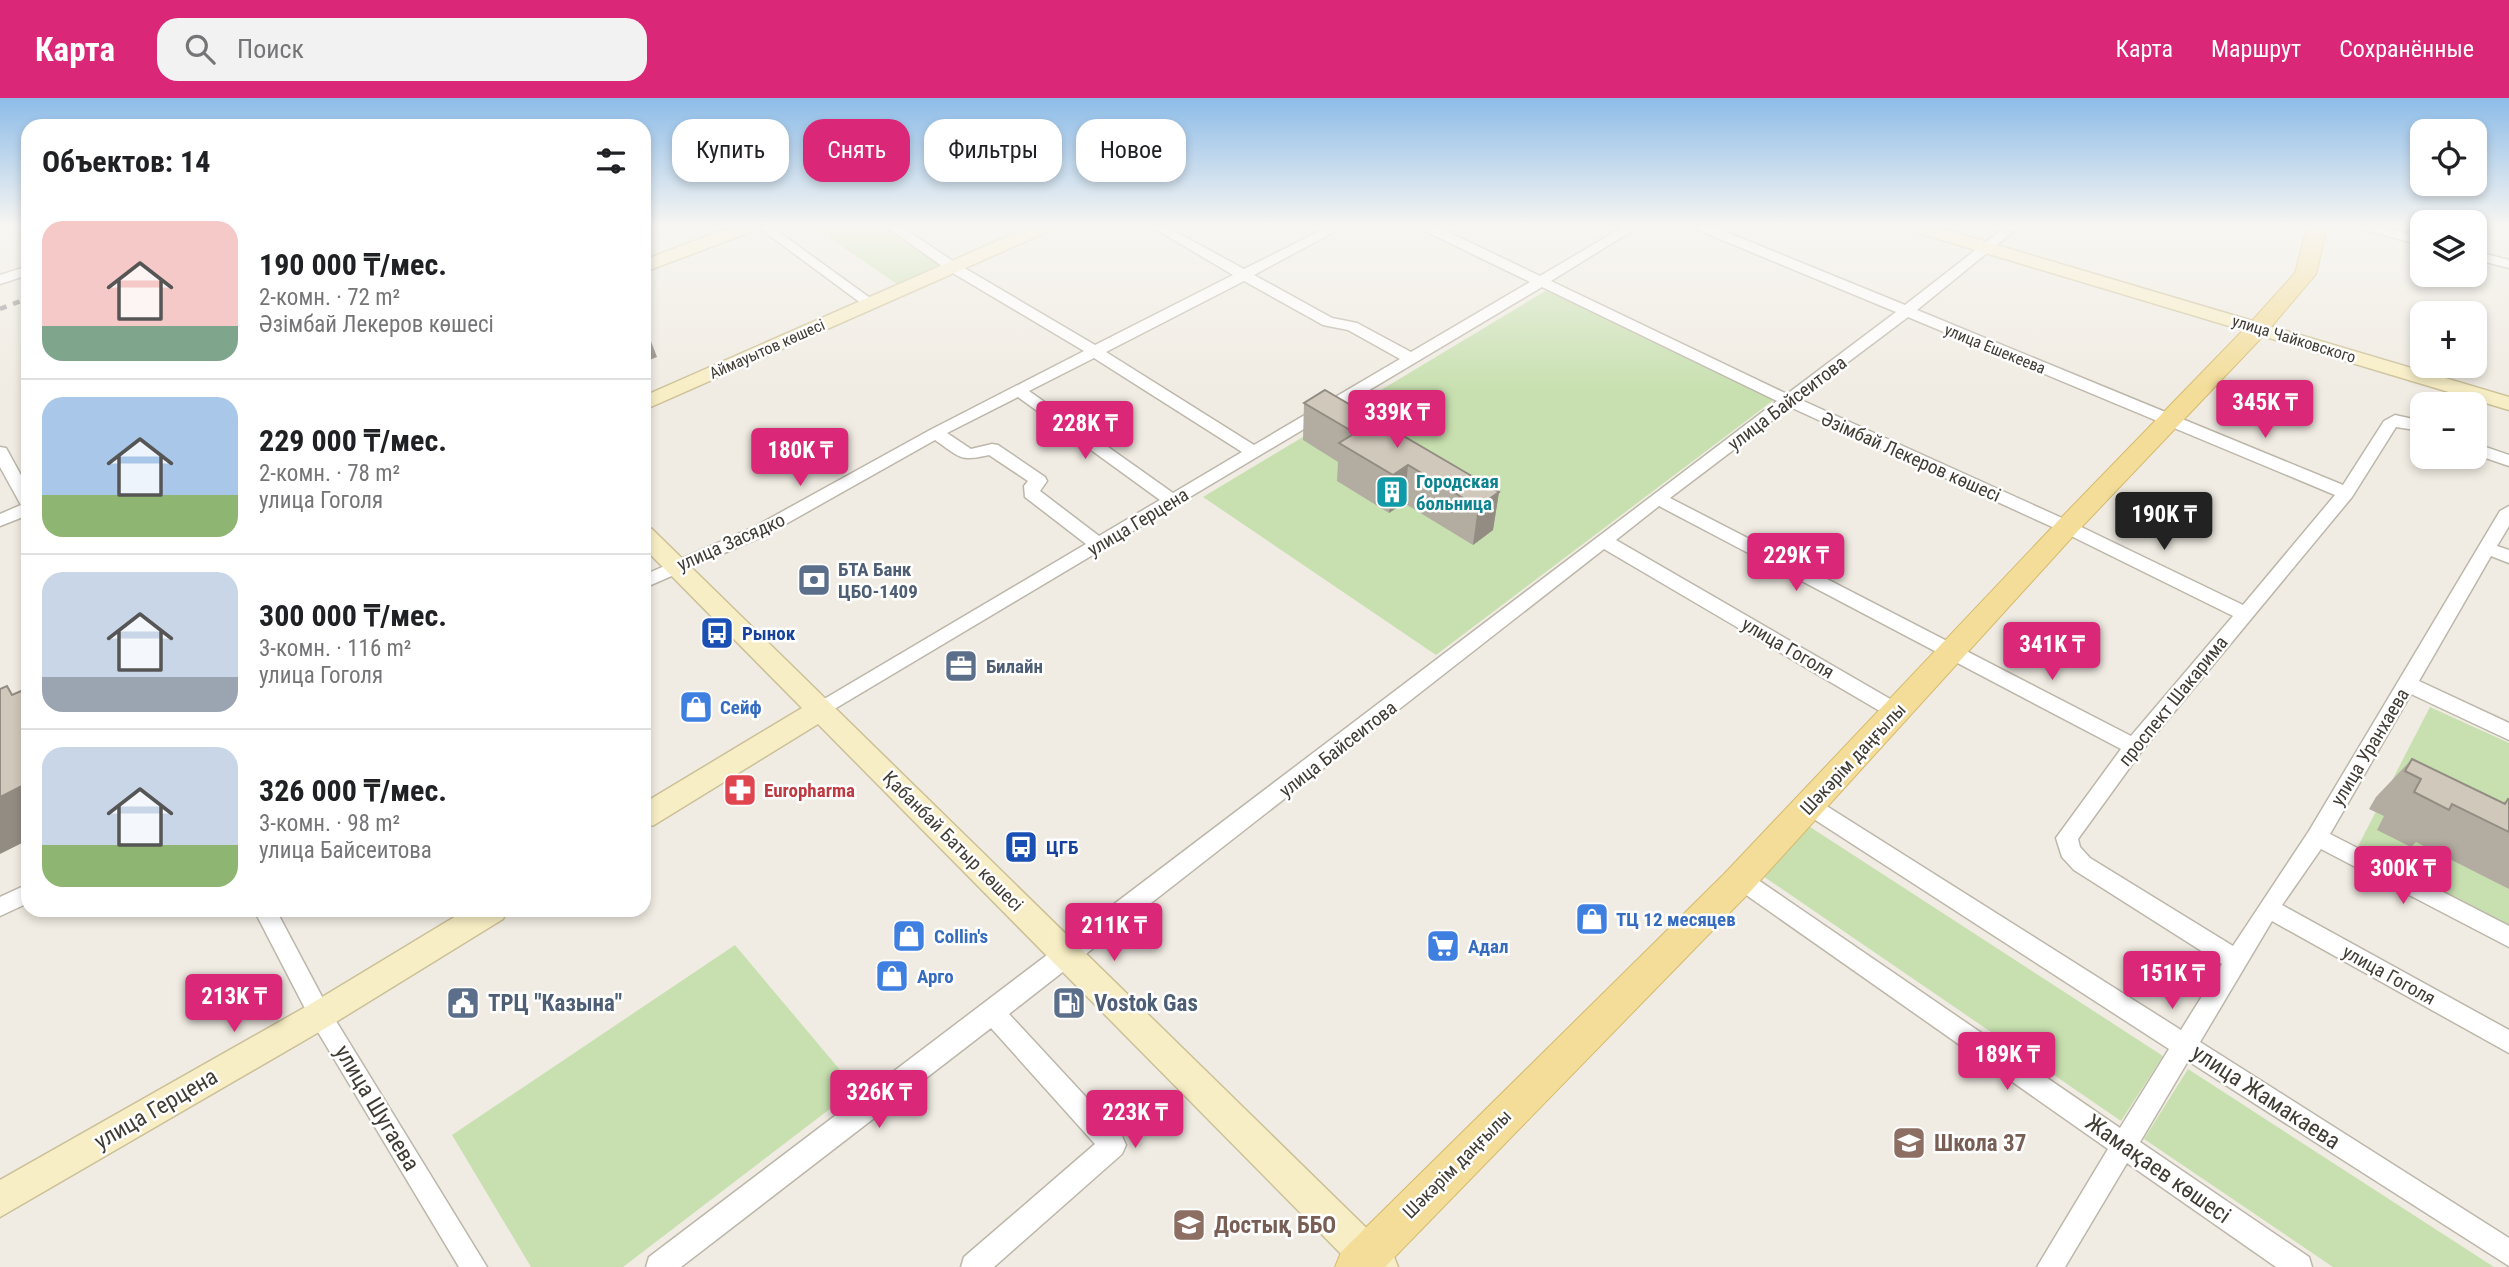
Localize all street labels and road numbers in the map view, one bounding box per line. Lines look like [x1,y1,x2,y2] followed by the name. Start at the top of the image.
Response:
[2230,311,2358,367] street label: улица Чайковского
[706,315,828,383] street label: Аймауытов көшесі
[1942,320,2048,378] street label: улица Ешекеева
[1723,351,1851,455] street label: улица Байсеитова
[1818,407,2004,507] street label: Әзімбай Лекеров көшесі
[1083,483,1193,561] street label: улица Герцена
[673,508,789,576] street label: улица Засядко
[1738,612,1838,684] street label: улица Гоголя
[2113,631,2233,771] street label: проспект Шакарима
[2326,684,2414,810] street label: улица Уранхаева
[1275,696,1401,802] street label: улица Байсеитова
[1795,698,1911,820] street label: Шәкәрім даңғылы
[878,766,1028,916] street label: Қабанбай Батыр көшесі
[2339,940,2439,1010] street label: улица Гоголя
[2187,1039,2345,1155] street label: улица Жамакаева
[329,1040,425,1176] street label: улица Шугаева
[90,1063,222,1155] street label: улица Герцена
[1398,1105,1516,1223] street label: Шәкәрім даңғылы
[2080,1109,2236,1229] street label: Жамақаев көшесі

